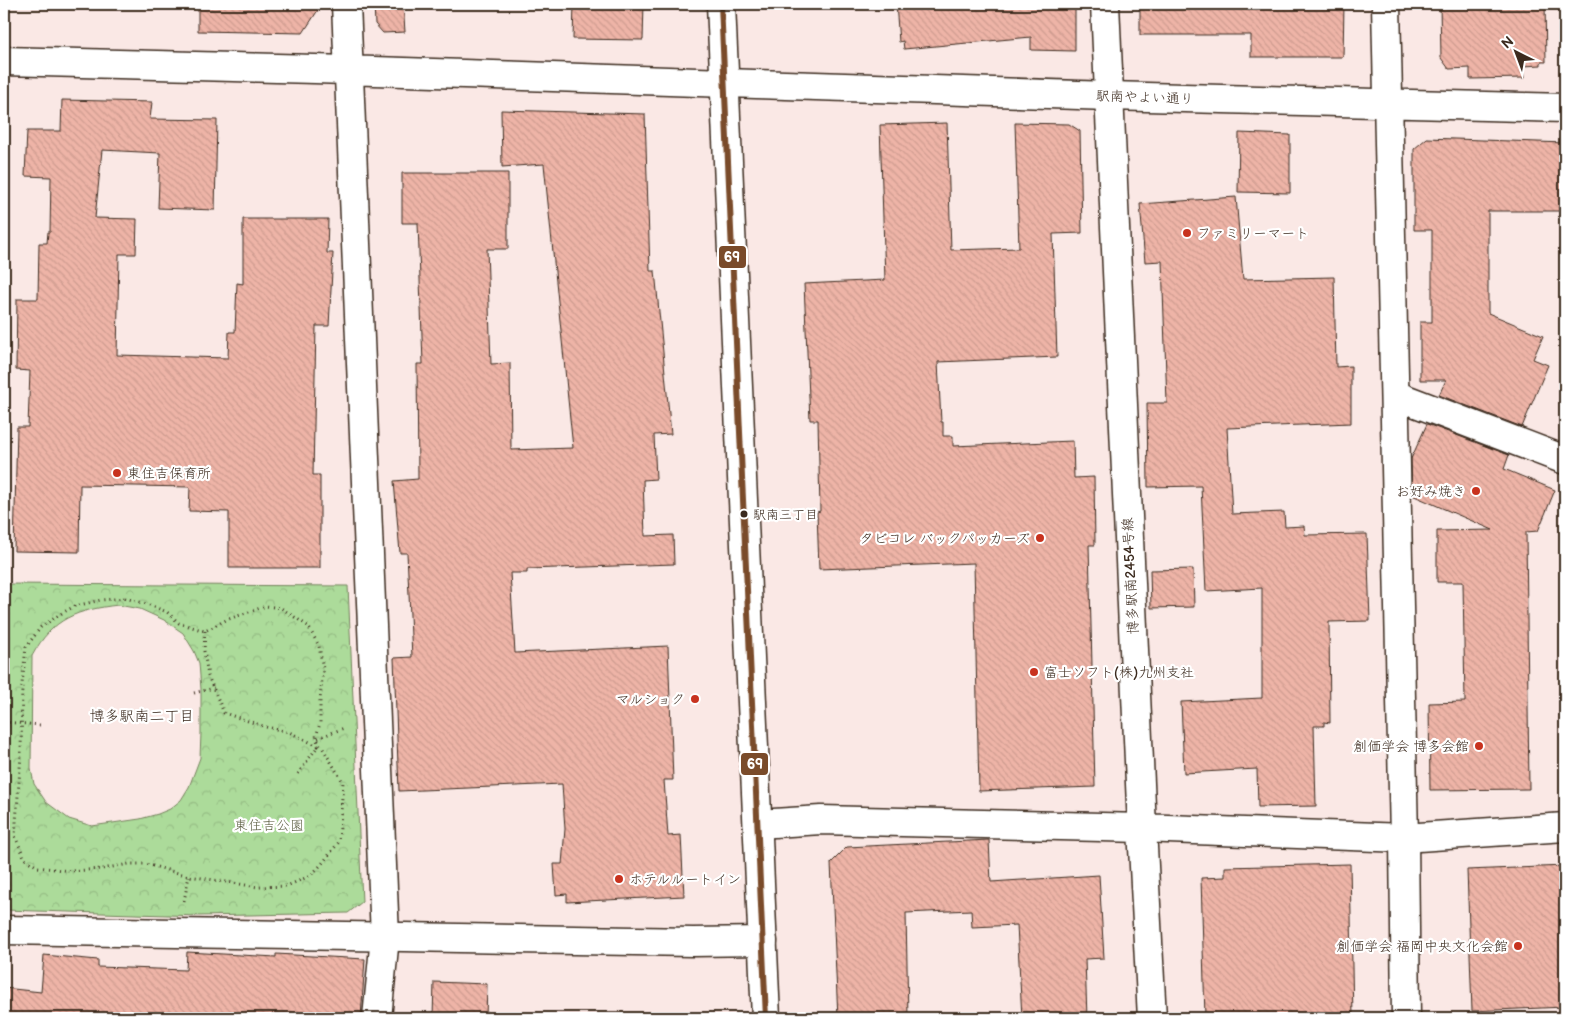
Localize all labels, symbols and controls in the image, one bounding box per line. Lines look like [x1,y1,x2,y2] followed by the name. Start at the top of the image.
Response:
[1492,28,1542,78] north arrow
[1498,33,1517,53] text: N
[1096,87,1194,108] street label: 駅南やよい通り
[1197,225,1309,242] place label: ファミリーマート
[1181,227,1193,239] marker: ファミリーマート
[718,245,747,269] line badge: 69
[724,249,740,266] text: 69
[127,465,211,482] place label: 東住吉保育所
[111,467,123,479] marker: 東住吉保育所
[1396,483,1466,500] place label: お好み焼き
[1470,485,1482,497] marker: お好み焼き
[753,507,818,523] place label: 駅南三丁目
[739,509,749,519] marker: 駅南三丁目
[1119,517,1142,635] street label: 博多駅南2454号線
[860,530,1030,547] place label: タビコレ バックパッカーズ
[1034,532,1046,544] marker: タビコレ バックパッカーズ
[1044,664,1194,681] place label: 富士ソフト(株)九州支社
[1028,666,1040,678] marker: 富士ソフト(株)九州支社
[616,691,685,708] place label: マルショク
[689,693,701,705] marker: マルショク
[89,707,195,726] district label: 博多駅南二丁目
[1353,738,1469,755] place label: 創価学会 博多会館
[1473,740,1485,752] marker: 創価学会 博多会館
[740,752,769,776] line badge: 69
[747,756,763,773] text: 69
[234,817,304,834] park label: 東住吉公園
[629,871,741,888] place label: ホテルルートイン
[613,873,625,885] marker: ホテルルートイン
[1336,938,1508,955] place label: 創価学会 福岡中央文化会館
[1512,940,1524,952] marker: 創価学会 福岡中央文化会館

